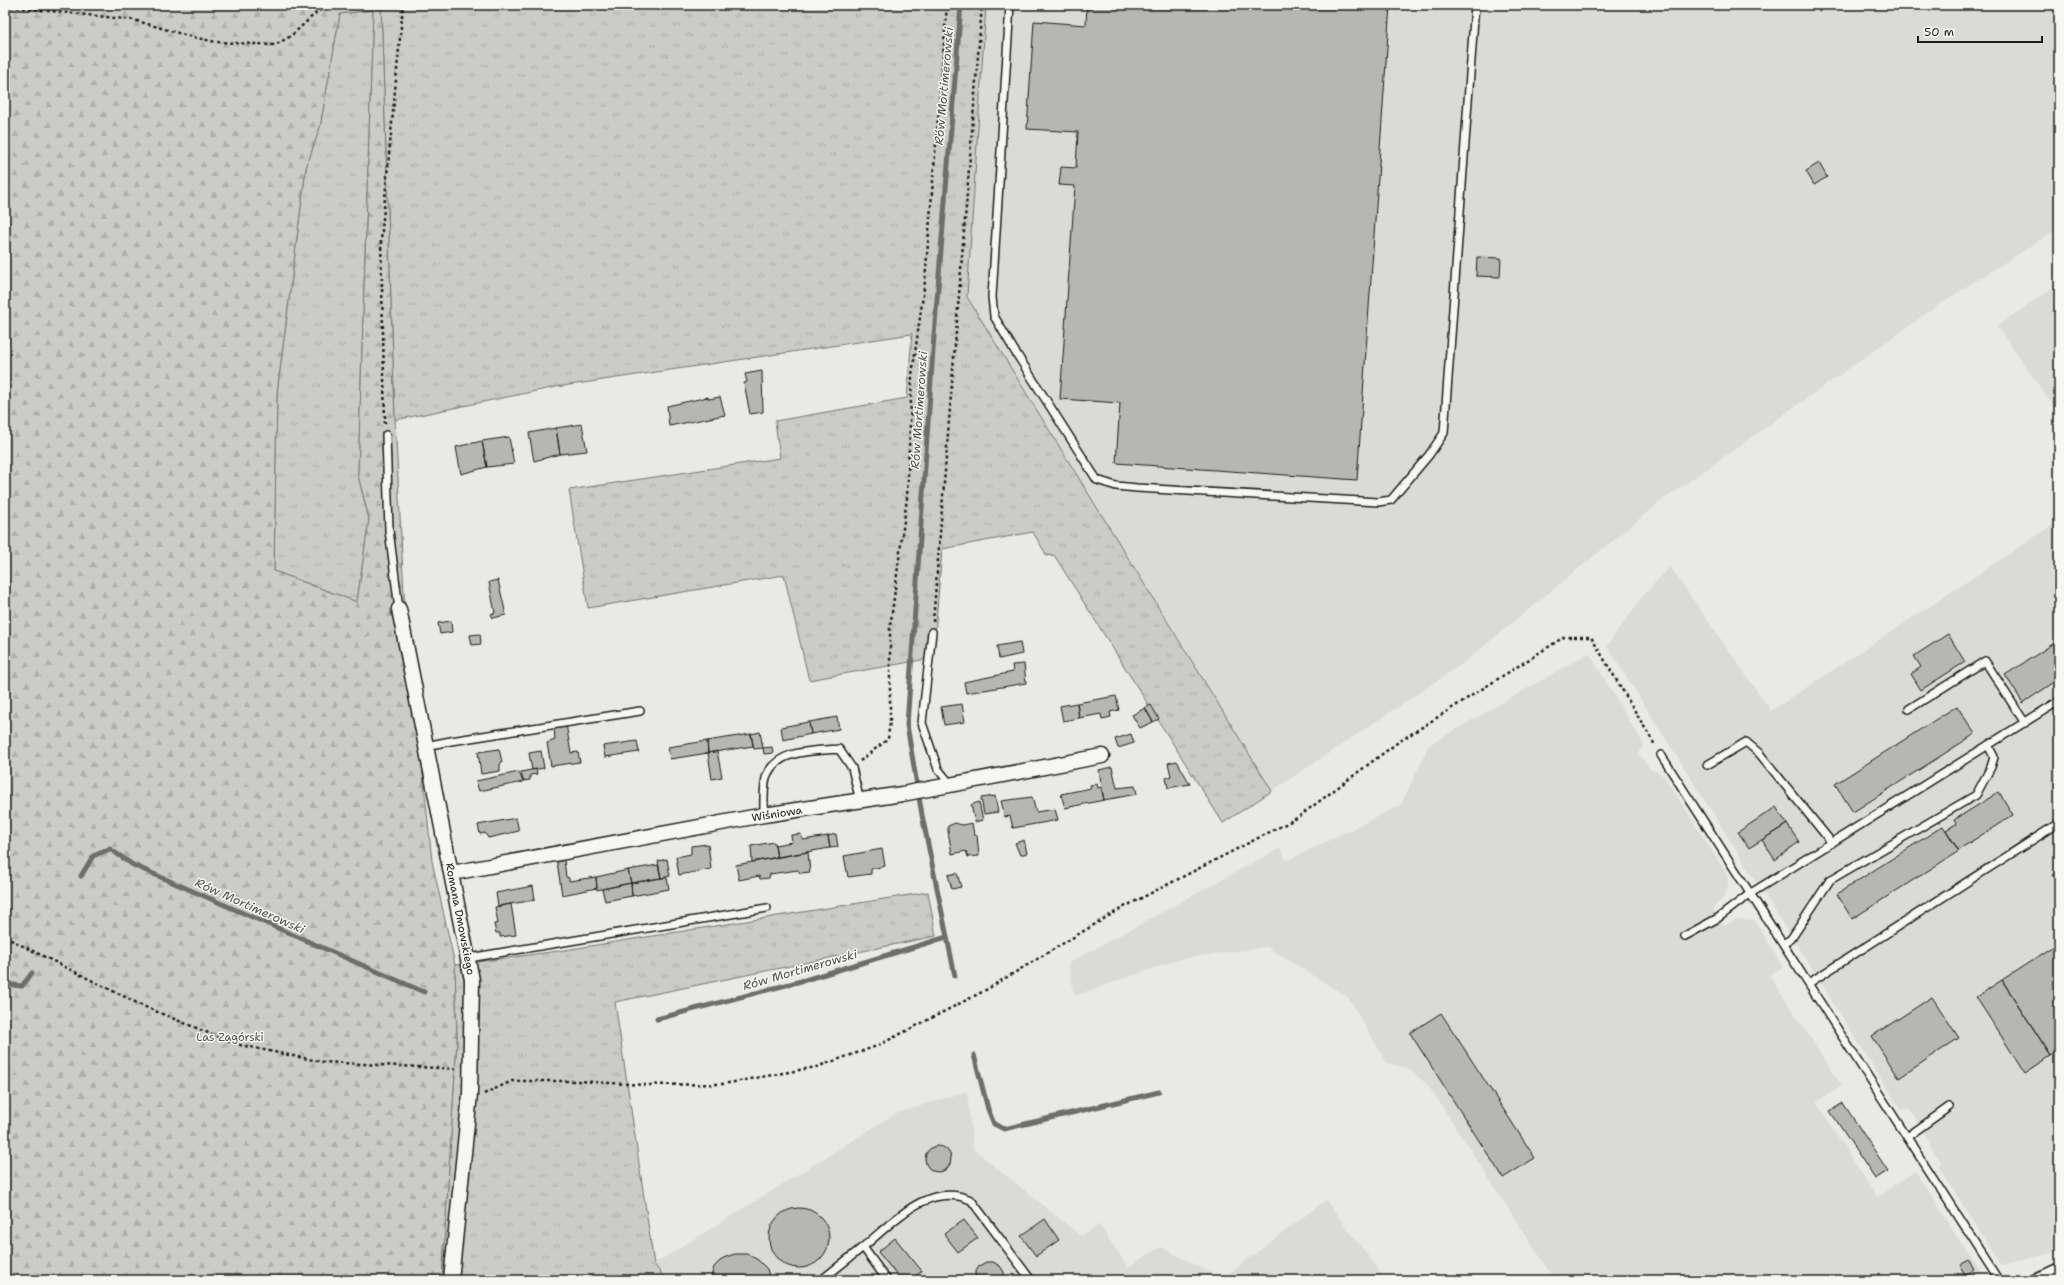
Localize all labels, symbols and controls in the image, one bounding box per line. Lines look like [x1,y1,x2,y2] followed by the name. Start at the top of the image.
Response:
[1918,18,2042,44] scale bar
[1924,24,1954,40] text: 50 m
[931,26,957,146] water label: Rów Mortimerowski
[907,350,931,470] water label: Rów Mortimerowski
[751,803,804,825] street label: Wiśniowa
[442,862,478,977] street label: Romana Dmowskiego
[193,875,308,938] water label: Rów Mortimerowski
[741,946,860,994] water label: Rów Mortimerowski
[196,1030,264,1045] park label: Las Zagórski

